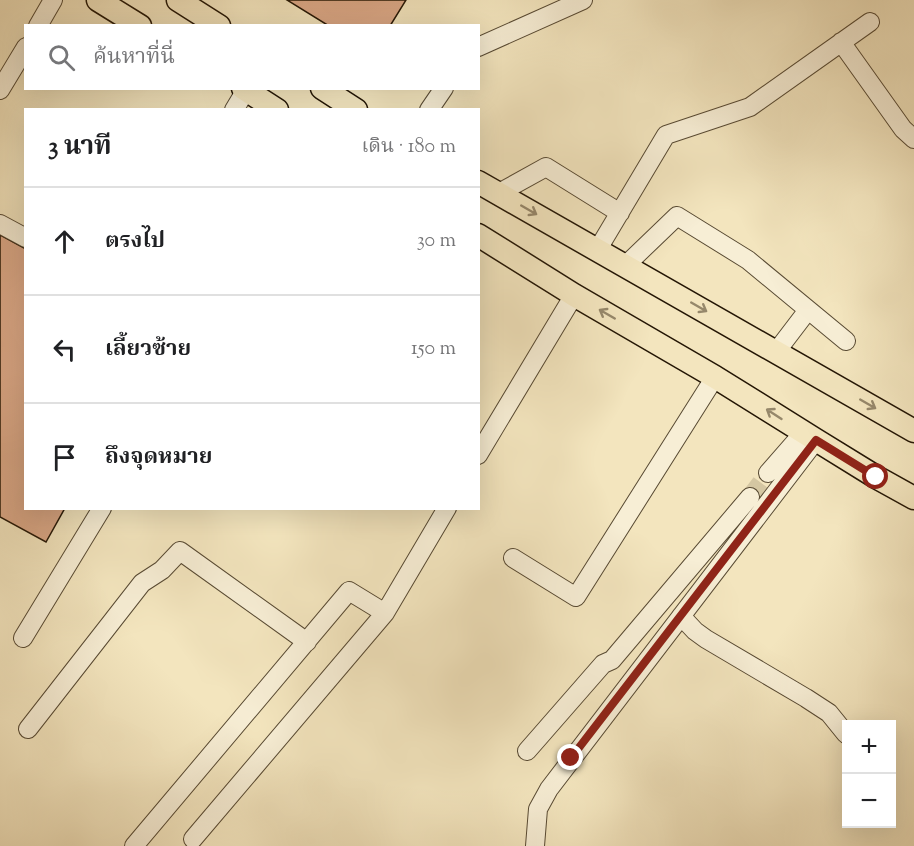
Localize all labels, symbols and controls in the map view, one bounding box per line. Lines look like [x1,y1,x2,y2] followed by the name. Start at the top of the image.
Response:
[24,24,480,90] search box
[45,41,78,74] icon: search
[93,42,175,74] text: ค้นหาที่นี่
[48,129,112,166] text: 3 นาที
[361,133,456,162] text: เดิน · 180 m
[521,205,538,217] one-way arrow
[48,225,81,258] icon: ahead
[105,226,165,258] text: ตรงไป
[417,227,456,256] text: 30 m
[690,301,707,313] one-way arrow
[598,308,616,319] one-way arrow
[48,333,81,366] icon: left
[105,334,191,366] text: เลี้ยวซ้าย
[411,335,456,364] text: 150 m
[859,399,876,411] one-way arrow
[766,408,783,420] one-way arrow
[48,441,81,474] icon: arrive
[105,442,212,474] text: ถึงจุดหมาย
[862,463,888,489] route start
[842,720,896,828] map controls
[842,720,896,774] button: +
[557,744,583,770] route end
[842,774,896,828] button: −

